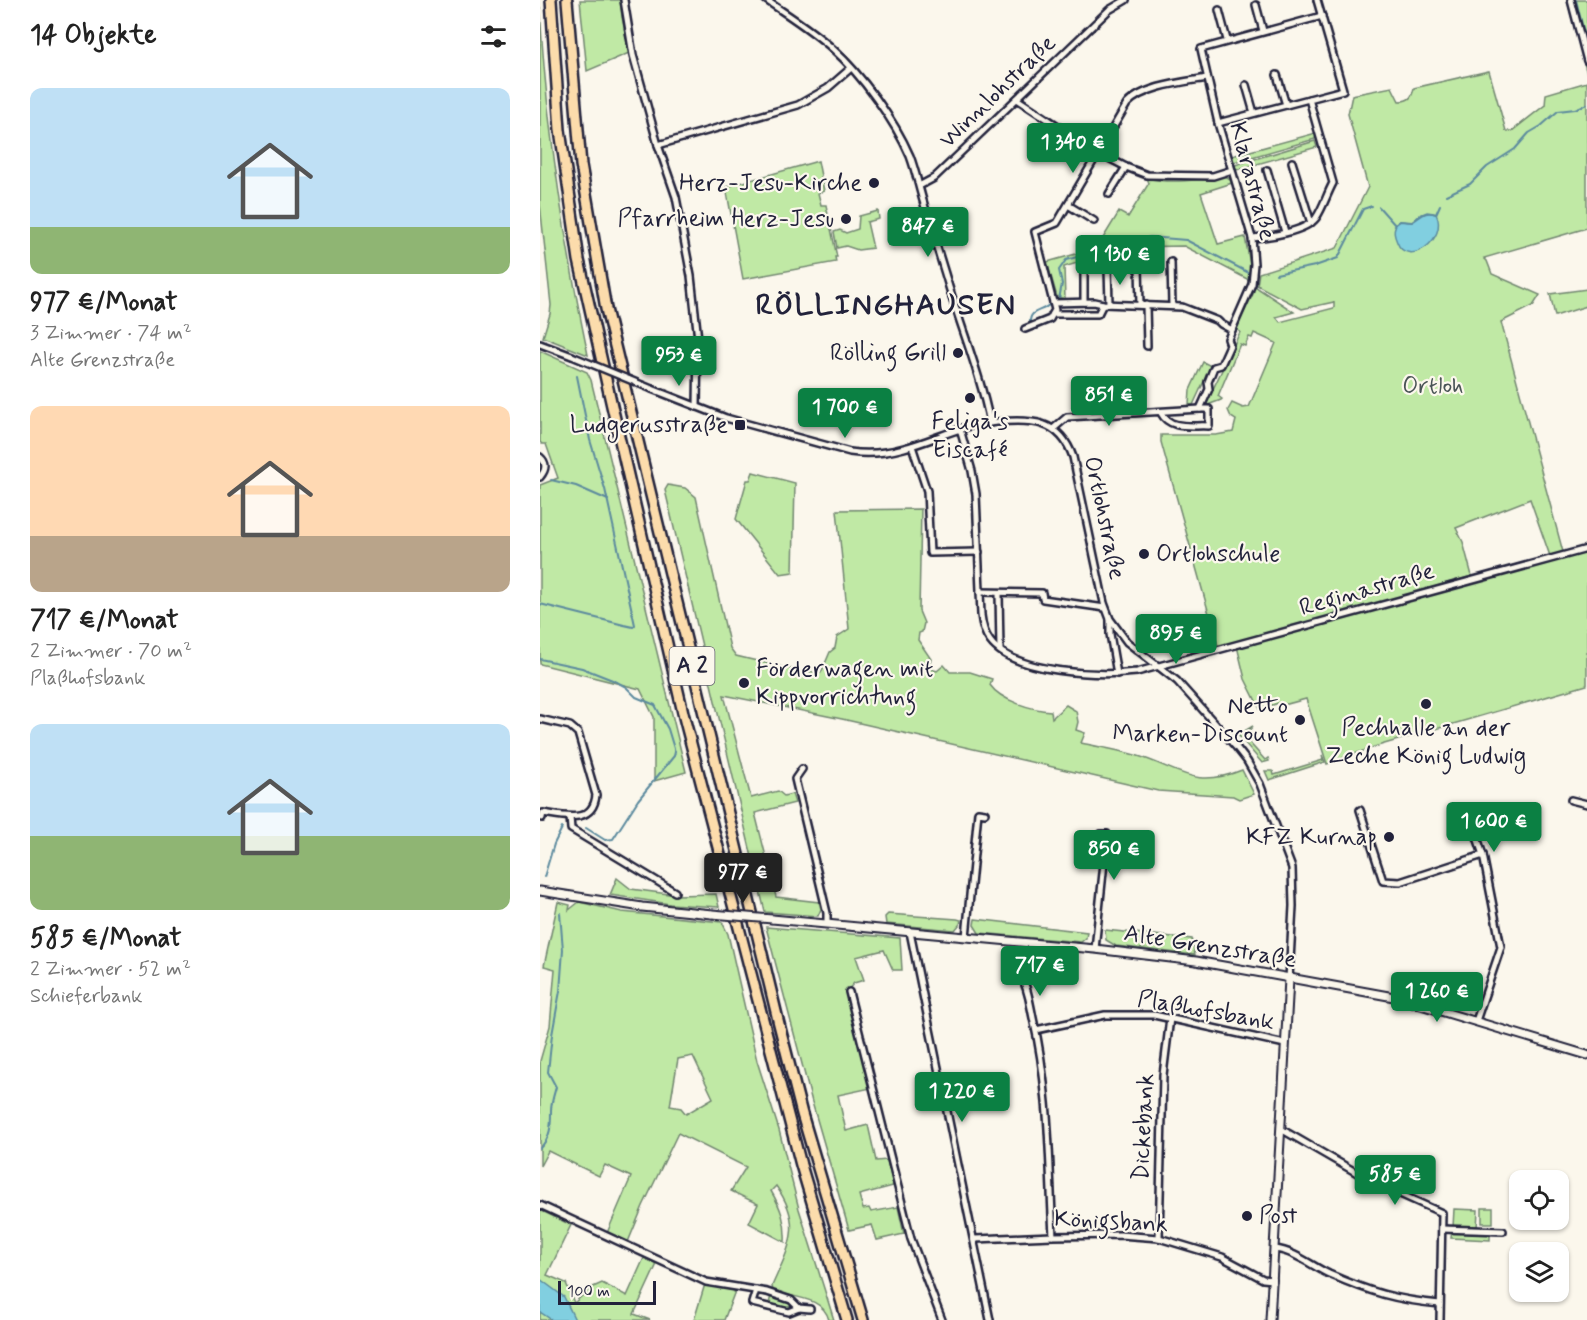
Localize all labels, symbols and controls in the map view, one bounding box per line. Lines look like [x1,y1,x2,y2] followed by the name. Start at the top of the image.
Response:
[30,19,157,53] text: 14 Objekte
[477,20,510,53] icon: filters
[933,28,1063,155] street label: Winnlohstraße
[1221,118,1283,244] street label: Klarastraße
[1018,123,1128,174] pin: 1 340 €
[216,127,324,235] icon: home
[1041,129,1105,156] text: 1 340 €
[679,168,862,199] place label: Herz-Jesu-Kirche
[867,176,881,190] marker: Herz-Jesu-Kirche
[617,204,834,235] place label: Pfarrheim Herz-Jesu
[886,207,970,258] pin: 847 €
[839,212,853,226] marker: Pfarrheim Herz-Jesu
[901,213,955,240] text: 847 €
[1065,235,1175,286] pin: 1 130 €
[1090,241,1150,268] text: 1 130 €
[30,286,178,320] text: 977 €/Monat
[756,286,1016,325] district label: RÖLLINGHAUSEN
[30,320,192,347] text: 3 Zimmer · 74 m²
[637,336,721,387] pin: 953 €
[830,338,946,372] place label: Rölling Grill
[655,342,703,369] text: 953 €
[951,346,965,360] marker: Rölling Grill
[30,347,175,374] text: Alte Grenzstraße
[1402,371,1464,402] park label: Ortloh
[1067,376,1151,427] pin: 851 €
[1085,382,1133,409] text: 851 €
[790,388,900,439] pin: 1 700 €
[963,391,977,405] marker: Feliga's Eiscafé
[812,394,878,421] text: 1 700 €
[932,407,1009,466] place label: Feliga's Eiscafé
[570,410,728,443] place label: Ludgerusstraße
[733,418,747,432] marker: Ludgerusstraße
[216,445,324,553] icon: home
[1076,454,1132,583] street label: Ortlohstraße
[1156,539,1280,570] place label: Ortlohschule
[1137,547,1151,561] marker: Ortlohschule
[1296,556,1439,627] street label: Reginastraße
[30,604,179,638] text: 717 €/Monat
[1134,614,1218,665] pin: 895 €
[1150,620,1202,647] text: 895 €
[30,638,192,665] text: 2 Zimmer · 70 m²
[670,647,714,685] road number: A 2
[756,654,933,716] place label: Förderwagen mit Kippvorrichtung
[30,665,146,692] text: Plaßhofsbank
[737,676,751,690] marker: Förderwagen mit Kippvorrichtung
[1112,691,1288,750] place label: Netto Marken-Discount
[1419,697,1433,711] marker: Pechhalle an der Zeche König Ludwig
[1293,713,1307,727] marker: Netto Marken-Discount
[1326,713,1526,775] place label: Pechhalle an der Zeche König Ludwig
[216,763,324,871] icon: home
[1439,802,1549,853] pin: 1 600 €
[1460,808,1528,835] text: 1 600 €
[1246,822,1377,853] place label: KFZ Kurnap
[1072,830,1156,881] pin: 850 €
[1382,830,1396,844] marker: KFZ Kurnap
[1088,836,1140,863] text: 850 €
[701,853,785,904] pin: 977 €
[718,859,768,886] text: 977 €
[1122,918,1299,976] street label: Alte Grenzstraße
[30,922,181,956] text: 585 €/Monat
[998,946,1082,997] pin: 717 €
[1015,952,1065,979] text: 717 €
[30,956,191,983] text: 2 Zimmer · 52 m²
[1382,972,1492,1023] pin: 1 260 €
[1405,978,1469,1005] text: 1 260 €
[30,983,143,1010] text: Schieferbank
[1135,984,1277,1038] street label: Plaßhofsbank
[907,1072,1017,1123] pin: 1 220 €
[1126,1073,1162,1181] street label: Dickebank
[929,1078,995,1105] text: 1 220 €
[1353,1155,1437,1206] pin: 585 €
[1369,1161,1421,1188] text: 585 €
[1509,1170,1569,1302] map controls
[1509,1170,1569,1230] button: locate
[1259,1201,1298,1232] place label: Post
[1053,1204,1169,1243] street label: Königsbank
[1240,1209,1254,1223] marker: Post
[1509,1242,1569,1302] button: layers
[558,1278,656,1306] scale bar
[567,1281,610,1302] text: 100 m

